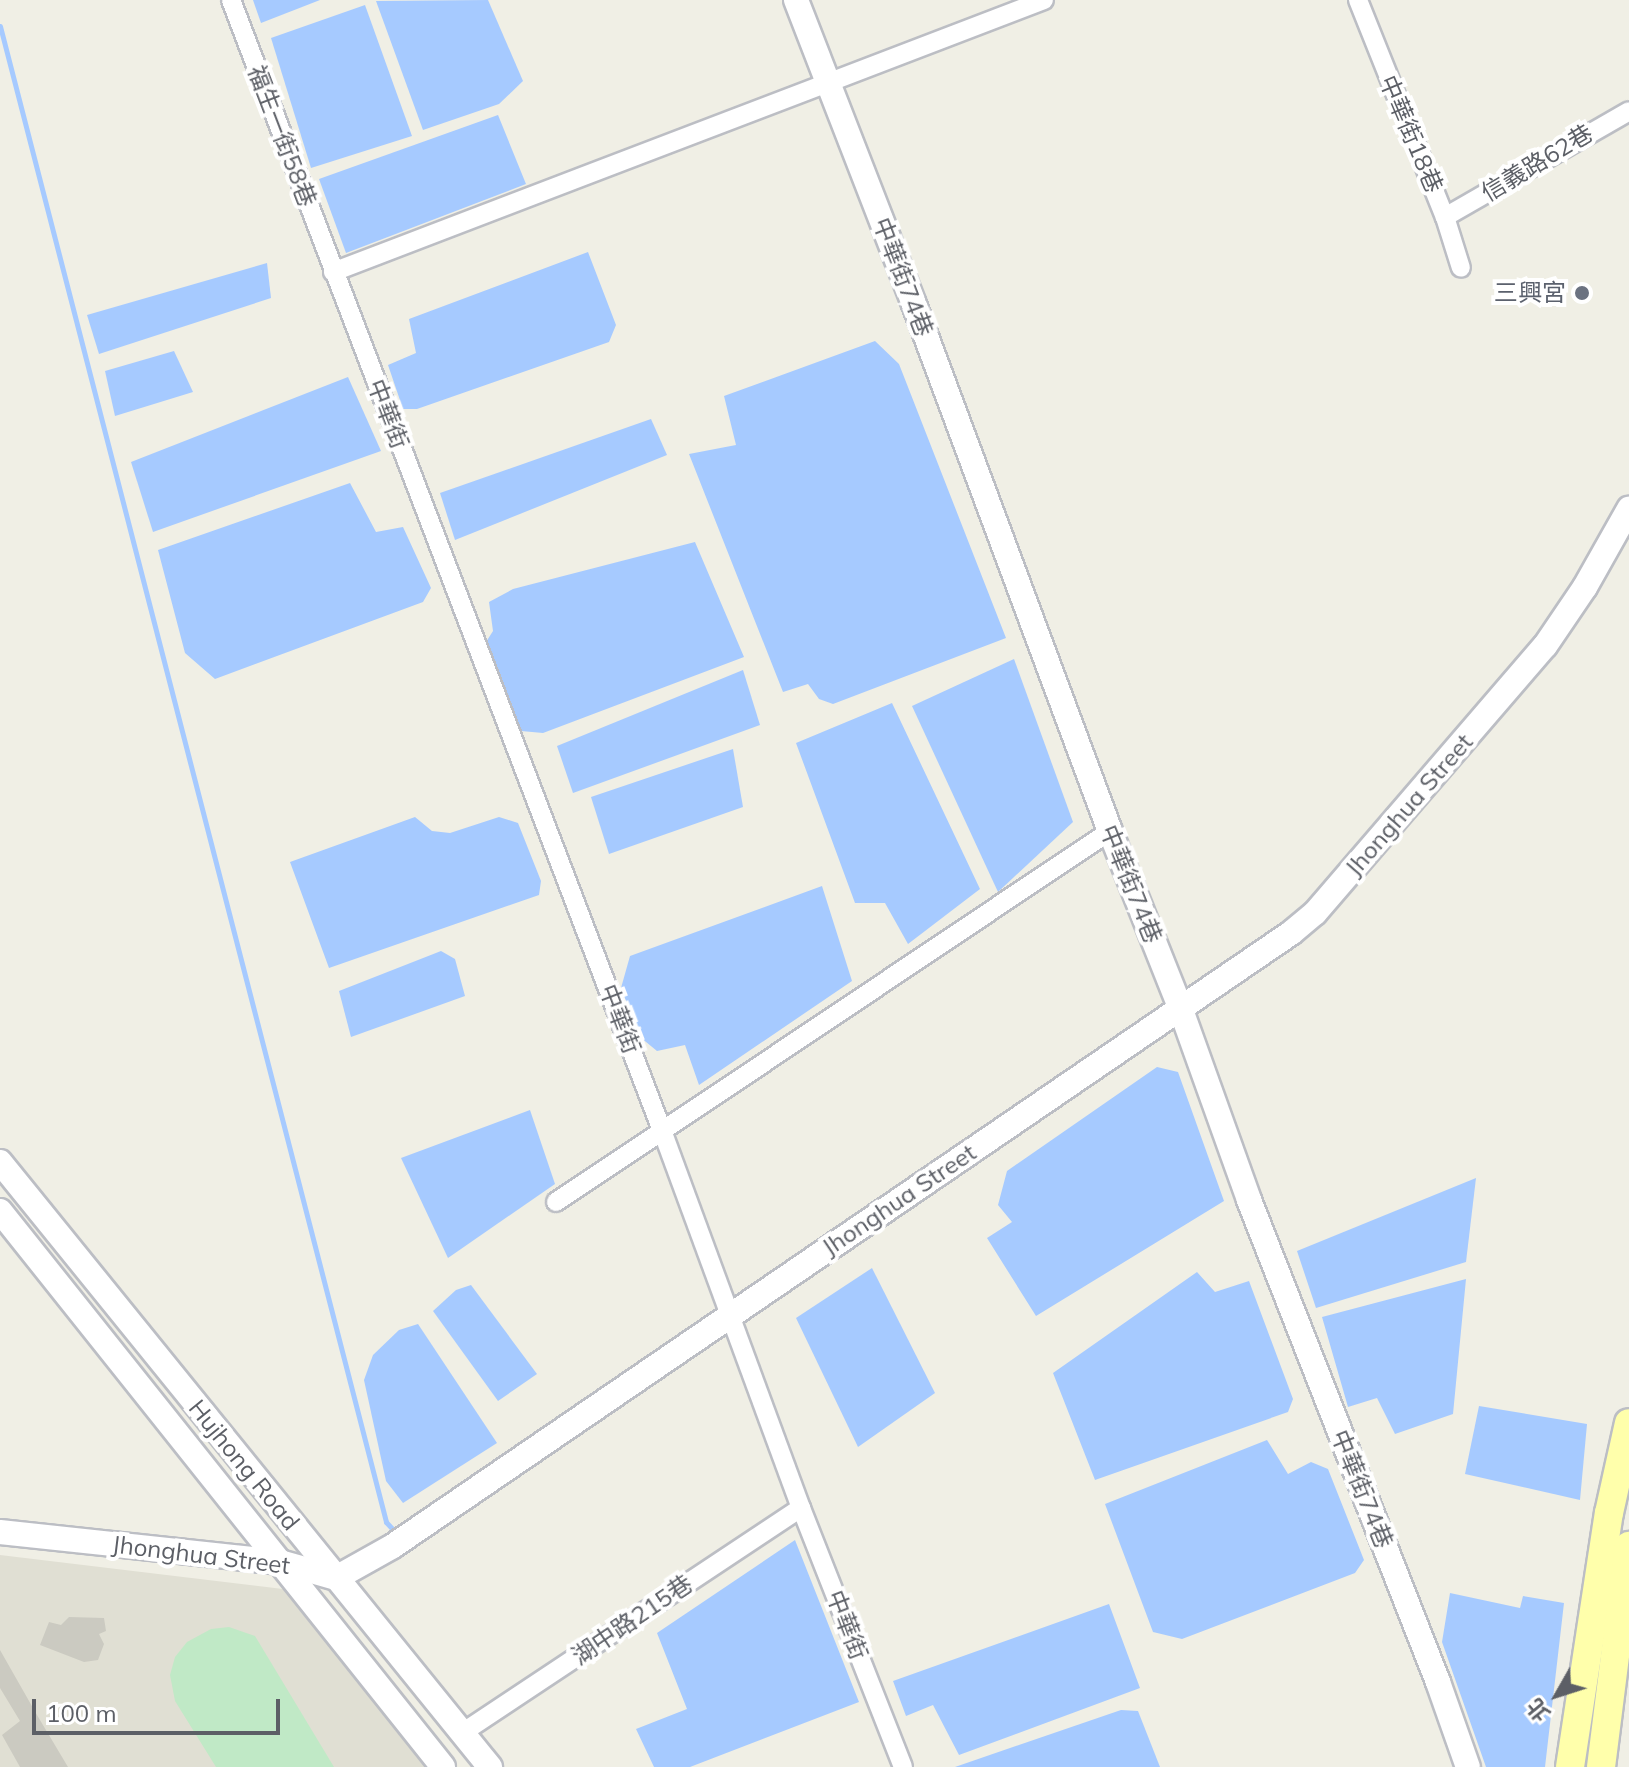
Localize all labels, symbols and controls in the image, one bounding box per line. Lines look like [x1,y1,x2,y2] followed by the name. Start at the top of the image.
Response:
[242,61,322,211] street label: 福生一街58巷
[1373,71,1449,197] street label: 中華街18巷
[1476,119,1598,207] street label: 信義路62巷
[867,214,939,340] street label: 中華街74巷
[1494,279,1566,307] place label: 三興宮
[1573,284,1591,302] marker: 三興宮
[362,375,414,453] street label: 中華街
[1339,728,1479,882] street label: Jhonghua Street
[1094,821,1168,947] street label: 中華街74巷
[594,980,646,1058] street label: 中華街
[817,1138,981,1262] street label: Jhonghua Street
[183,1394,305,1536] street label: Hujhong Road
[1325,1426,1399,1552] street label: 中華街74巷
[110,1530,292,1580] street label: Jhonghua Street
[566,1569,698,1671] street label: 湖中路215巷
[821,1586,873,1664] street label: 中華街
[1517,1655,1597,1735] north arrow
[36,1683,284,1733] scale bar
[1521,1693,1556,1727] text: 北
[46,1698,117,1728] text: 100 m

